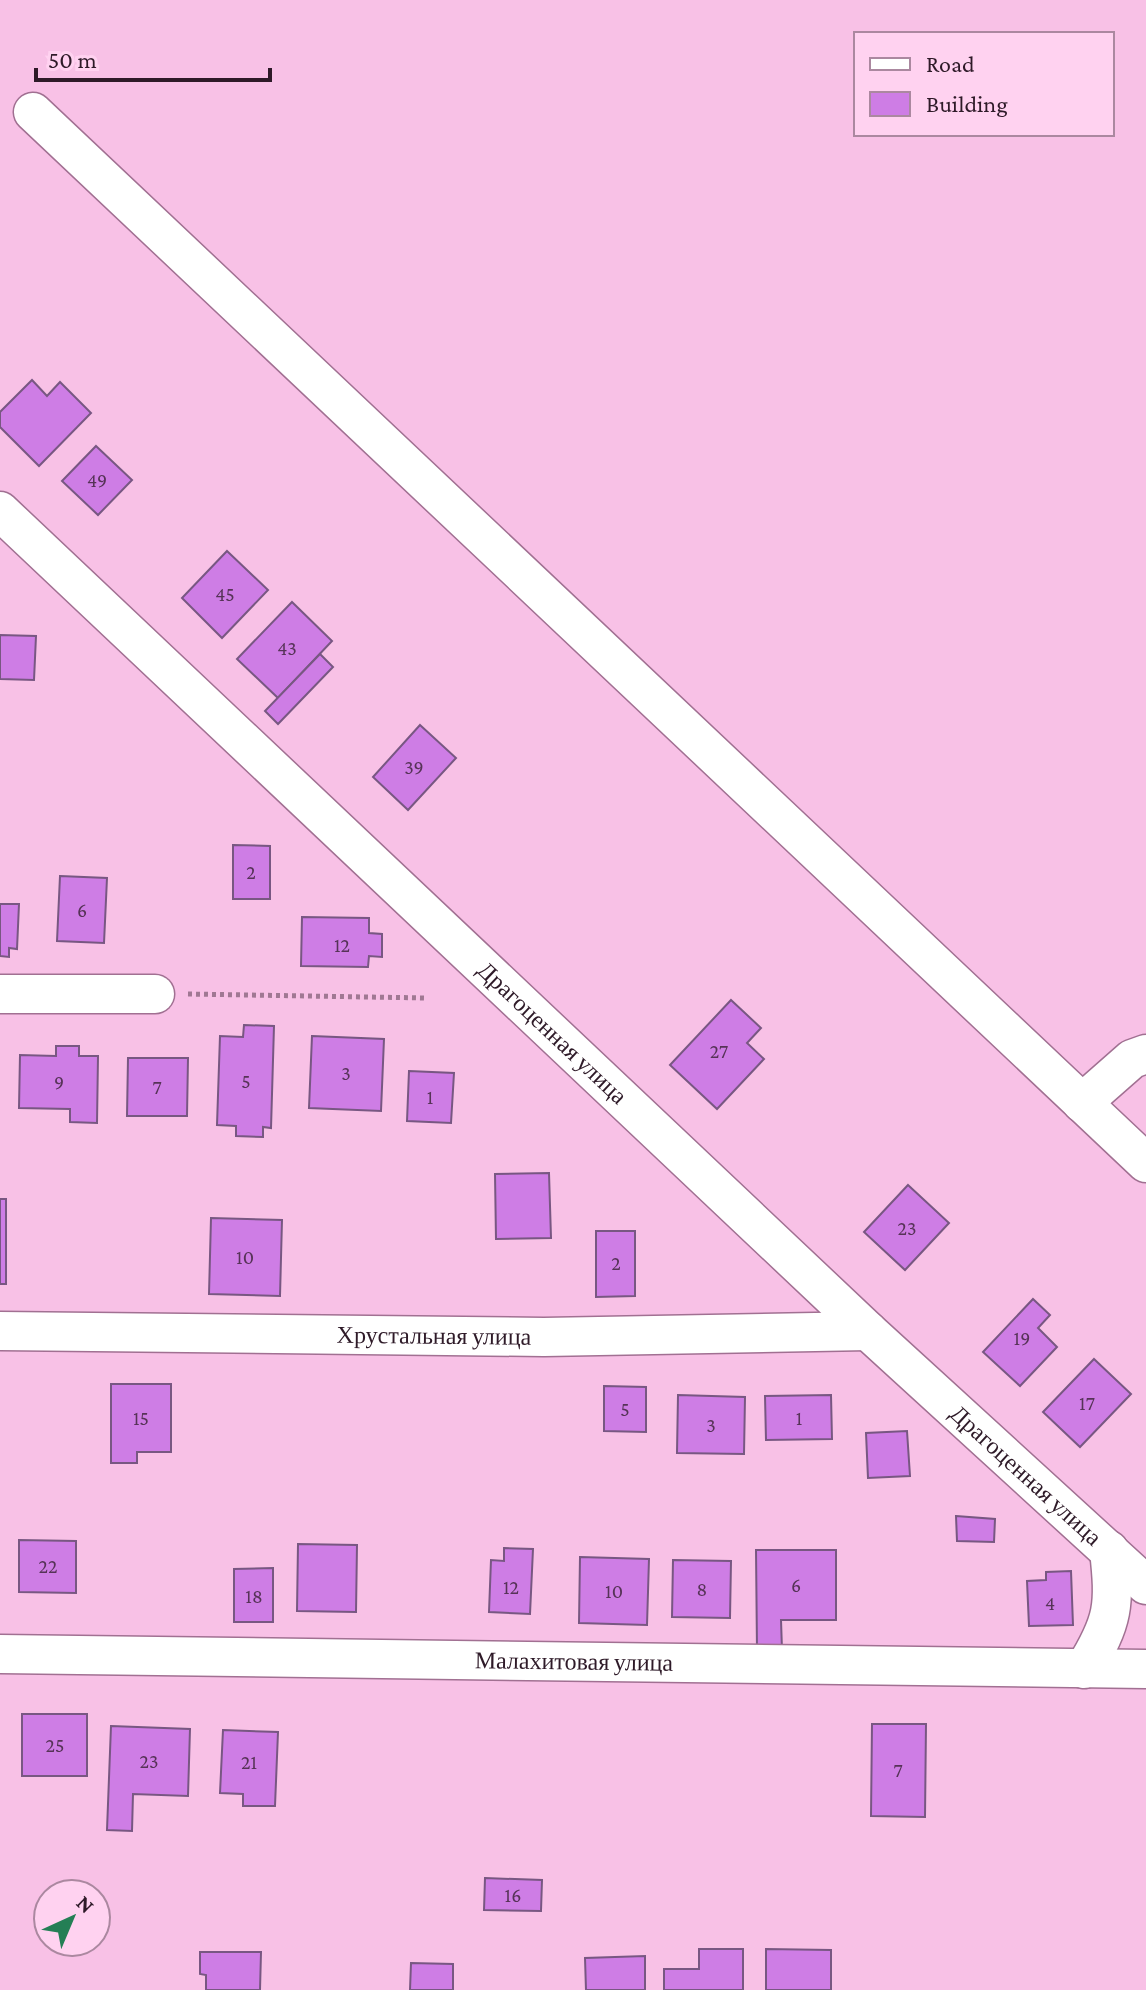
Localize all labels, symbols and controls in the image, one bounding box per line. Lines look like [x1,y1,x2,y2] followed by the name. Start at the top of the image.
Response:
[36,32,270,82] scale bar
[854,32,1114,136] legend
[48,46,97,73] text: 50 m
[926,50,975,77] text: Road
[926,90,1008,117] text: Building
[87,469,107,491] house number: 49
[215,583,235,605] house number: 45
[277,637,297,659] house number: 43
[404,756,424,778] house number: 39
[246,861,256,883] house number: 2
[77,899,87,921] house number: 6
[334,934,350,956] house number: 12
[473,956,633,1110] street label: Драгоценная улица
[710,1040,728,1062] house number: 27
[341,1062,351,1084] house number: 3
[241,1070,251,1092] house number: 5
[54,1071,64,1093] house number: 9
[152,1076,162,1098] house number: 7
[427,1086,433,1108] house number: 1
[897,1217,917,1239] house number: 23
[236,1246,254,1268] house number: 10
[611,1252,621,1274] house number: 2
[337,1321,532,1350] street label: Хрустальная улица
[1014,1327,1030,1349] house number: 19
[1079,1392,1095,1414] house number: 17
[620,1398,630,1420] house number: 5
[945,1399,1108,1551] street label: Драгоценная улица
[133,1407,149,1429] house number: 15
[796,1407,802,1429] house number: 1
[706,1414,716,1436] house number: 3
[39,1555,57,1577] house number: 22
[791,1574,801,1596] house number: 6
[503,1576,519,1598] house number: 12
[697,1578,707,1600] house number: 8
[605,1580,623,1602] house number: 10
[245,1585,263,1607] house number: 18
[1045,1592,1055,1614] house number: 4
[475,1646,674,1676] street label: Малахитовая улица
[46,1734,64,1756] house number: 25
[139,1750,159,1772] house number: 23
[241,1751,257,1773] house number: 21
[893,1759,903,1781] house number: 7
[32,1878,112,1958] north arrow
[505,1884,521,1906] house number: 16
[71,1890,100,1918] text: N

